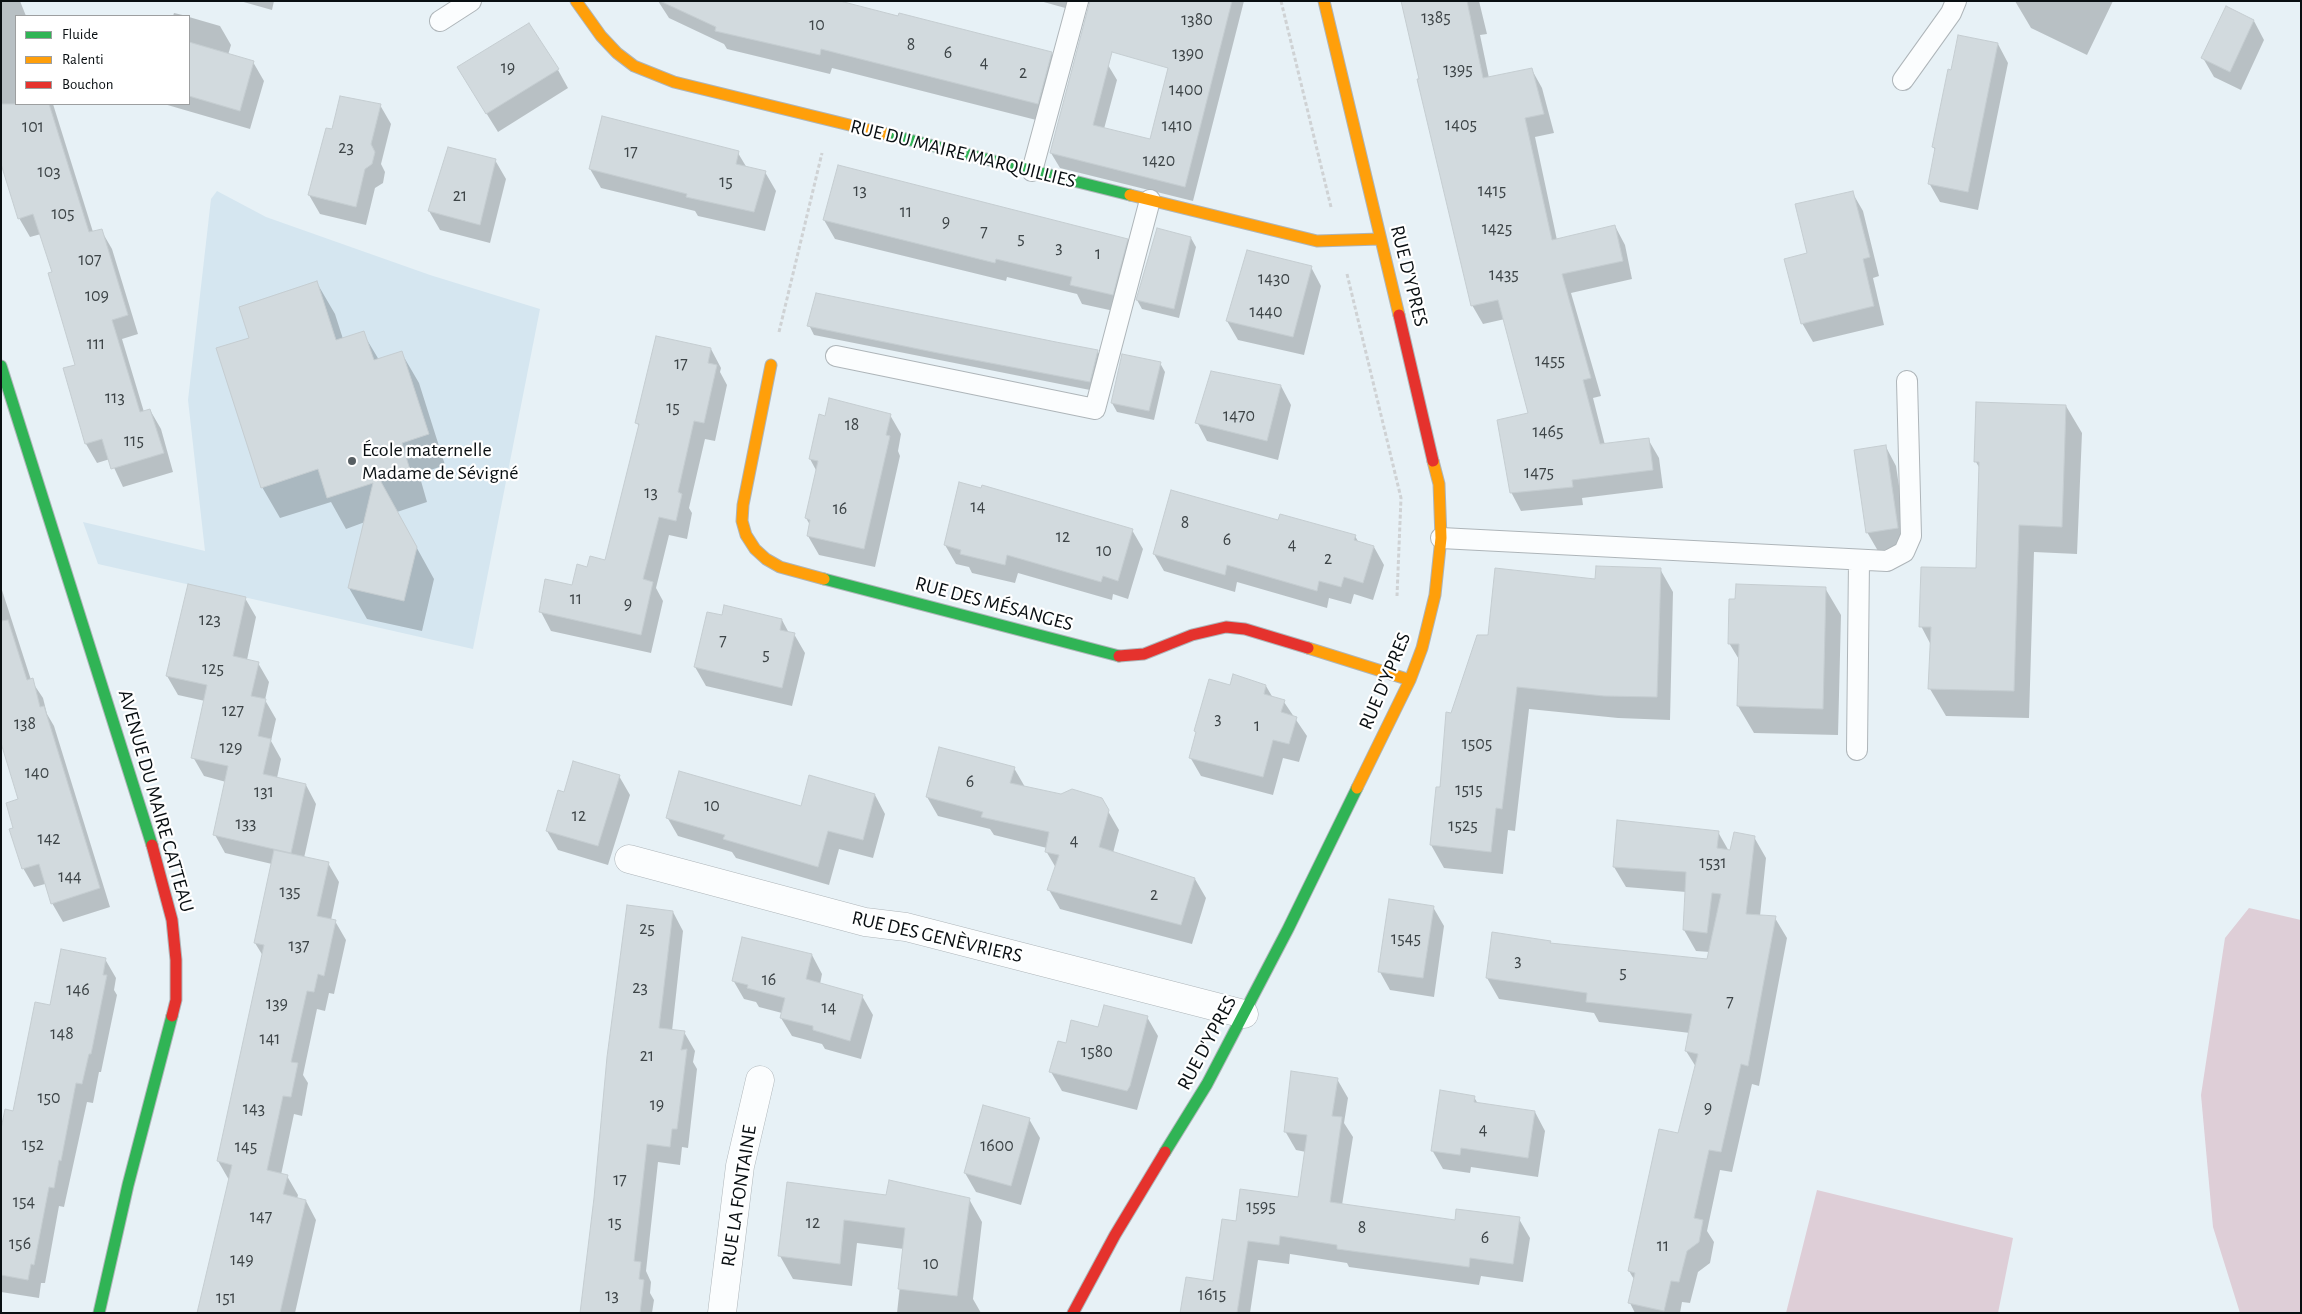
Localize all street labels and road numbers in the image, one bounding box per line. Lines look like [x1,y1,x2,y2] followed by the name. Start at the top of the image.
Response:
[848,114,1078,194] street label: RUE DU MAIRE MARQUILLIES
[1385,223,1433,329] street label: RUE D'YPRES
[913,571,1075,637] street label: RUE DES MÉSANGES
[1354,629,1416,733] street label: RUE D'YPRES
[113,687,199,915] street label: AVENUE DU MAIRE CATTEAU
[849,906,1025,968] street label: RUE DES GENÈVRIERS
[1172,992,1242,1094] street label: RUE D'YPRES
[716,1124,762,1268] street label: RUE LA FONTAINE

